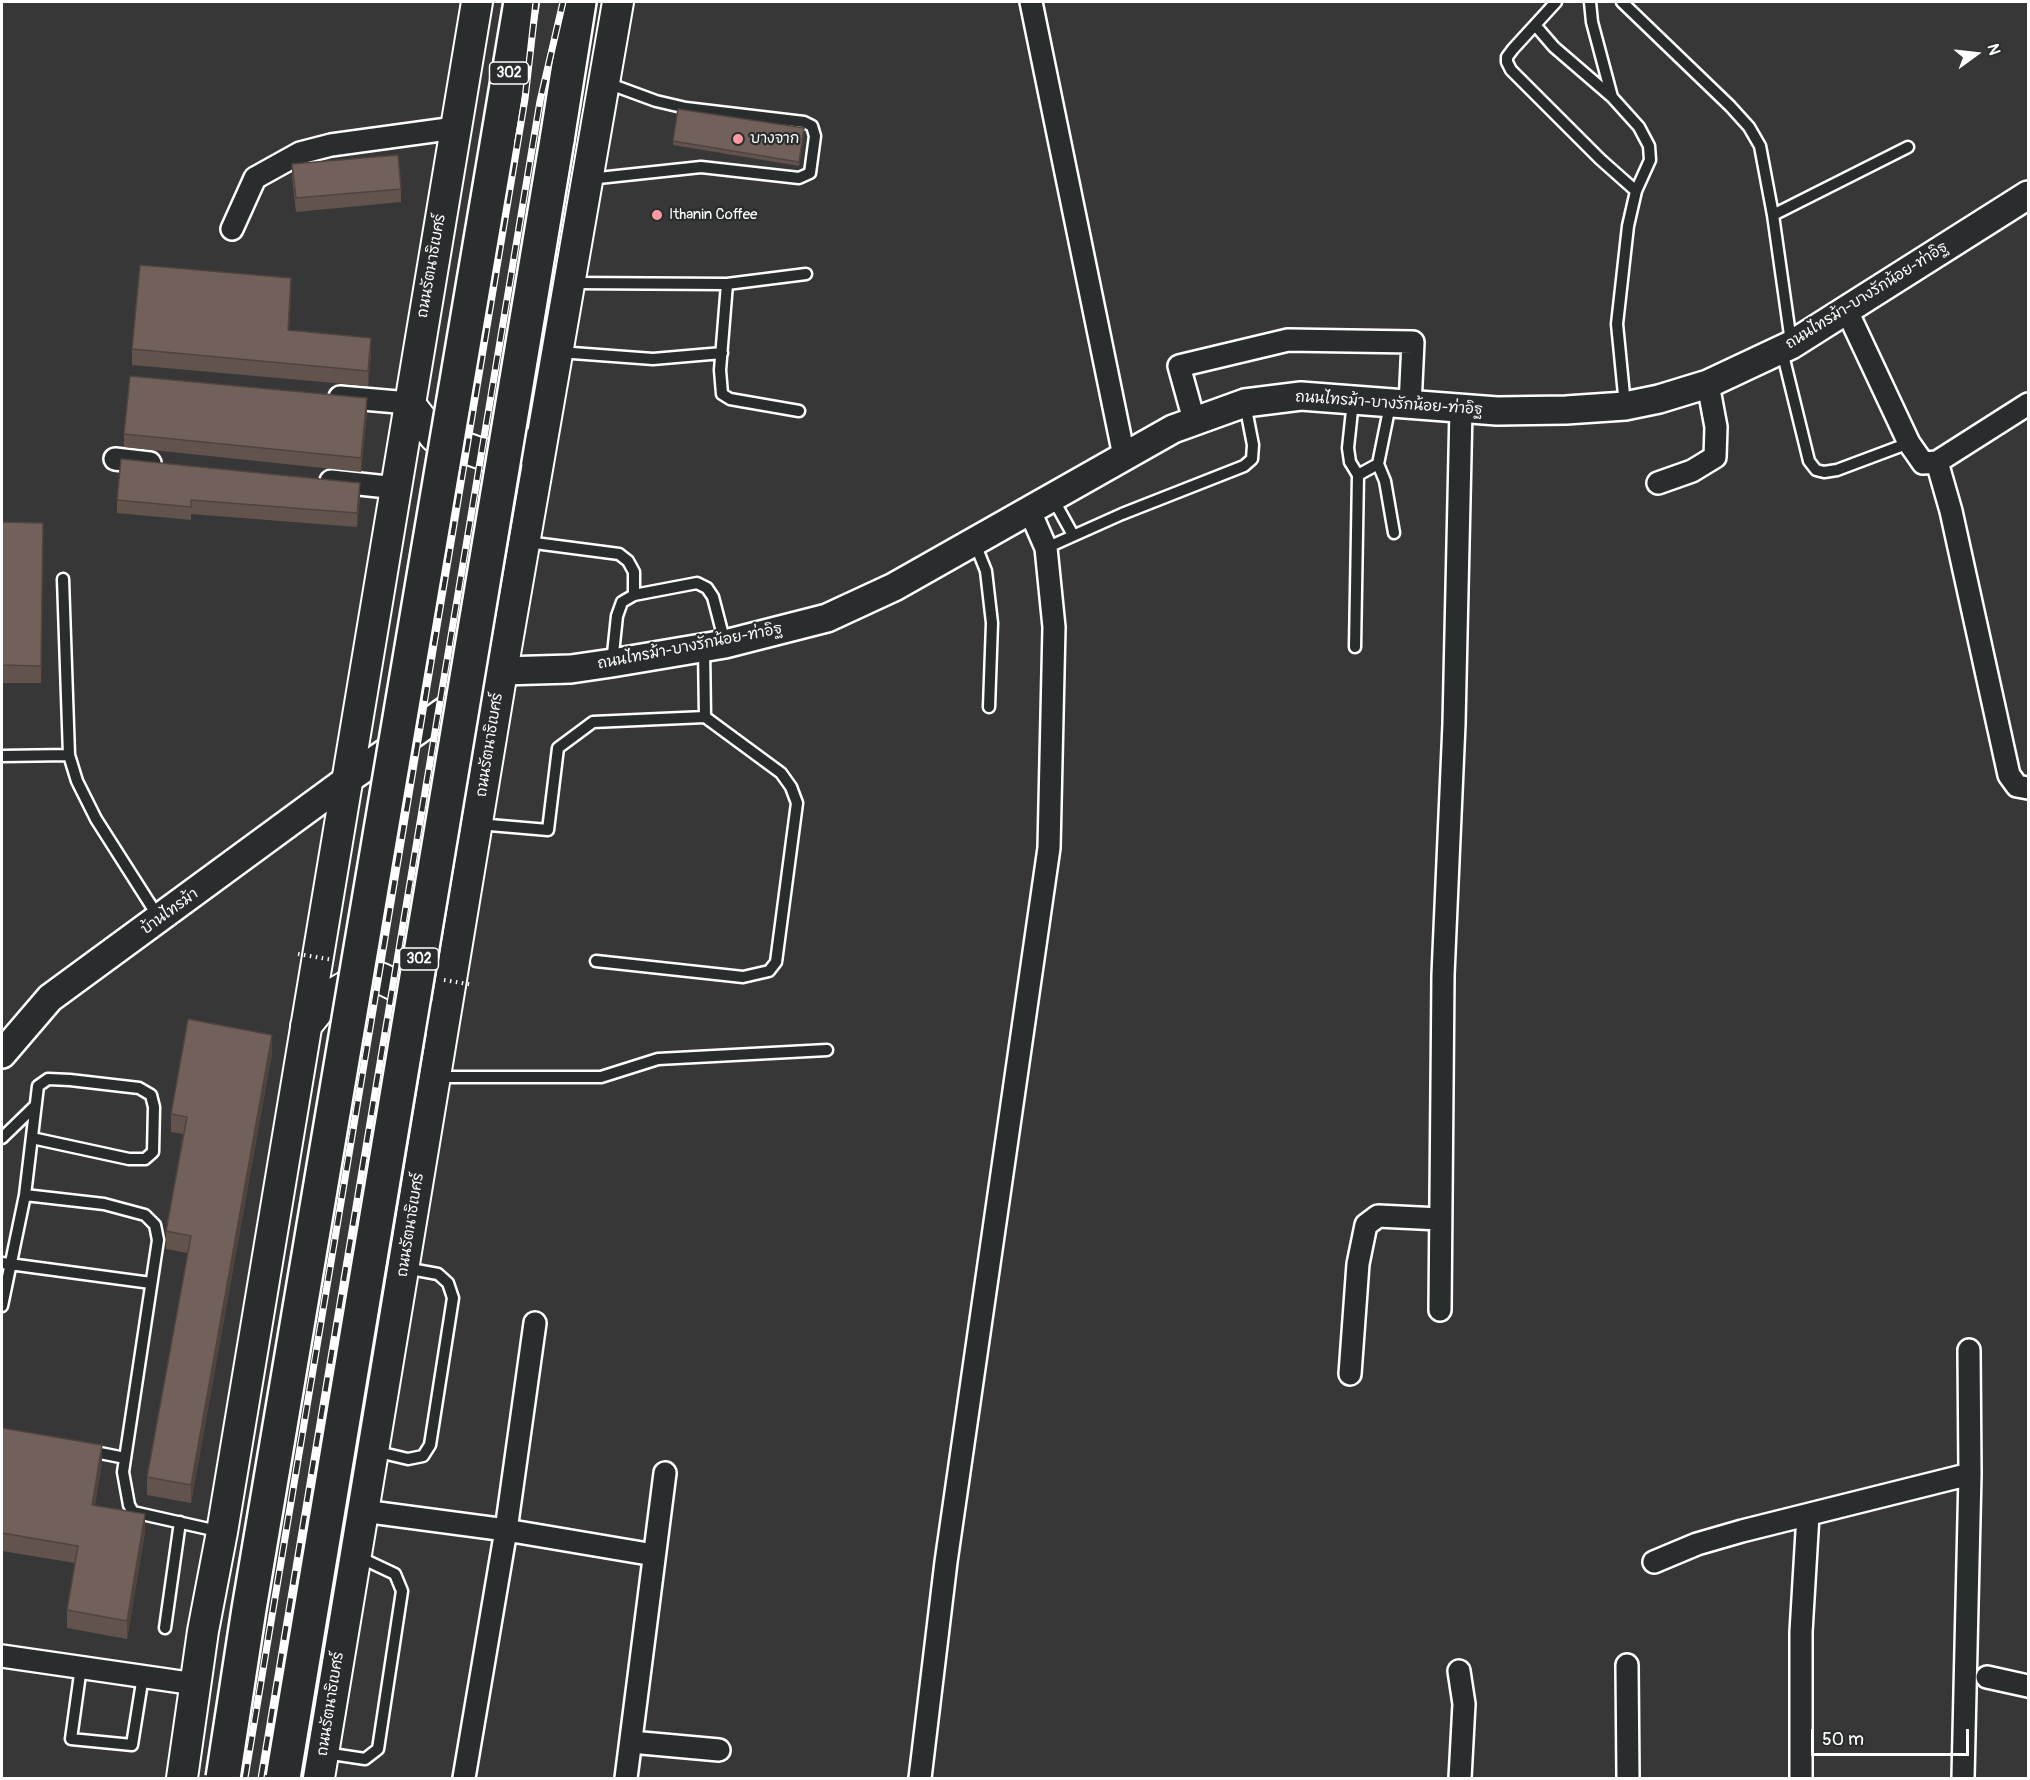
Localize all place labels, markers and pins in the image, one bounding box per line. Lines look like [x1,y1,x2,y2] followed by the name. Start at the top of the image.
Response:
[750,130,799,148] place label: บางจาก
[731,132,745,146] marker: บางจาก
[669,206,757,224] place label: Ithanin Coffee
[650,208,664,222] marker: Ithanin Coffee

